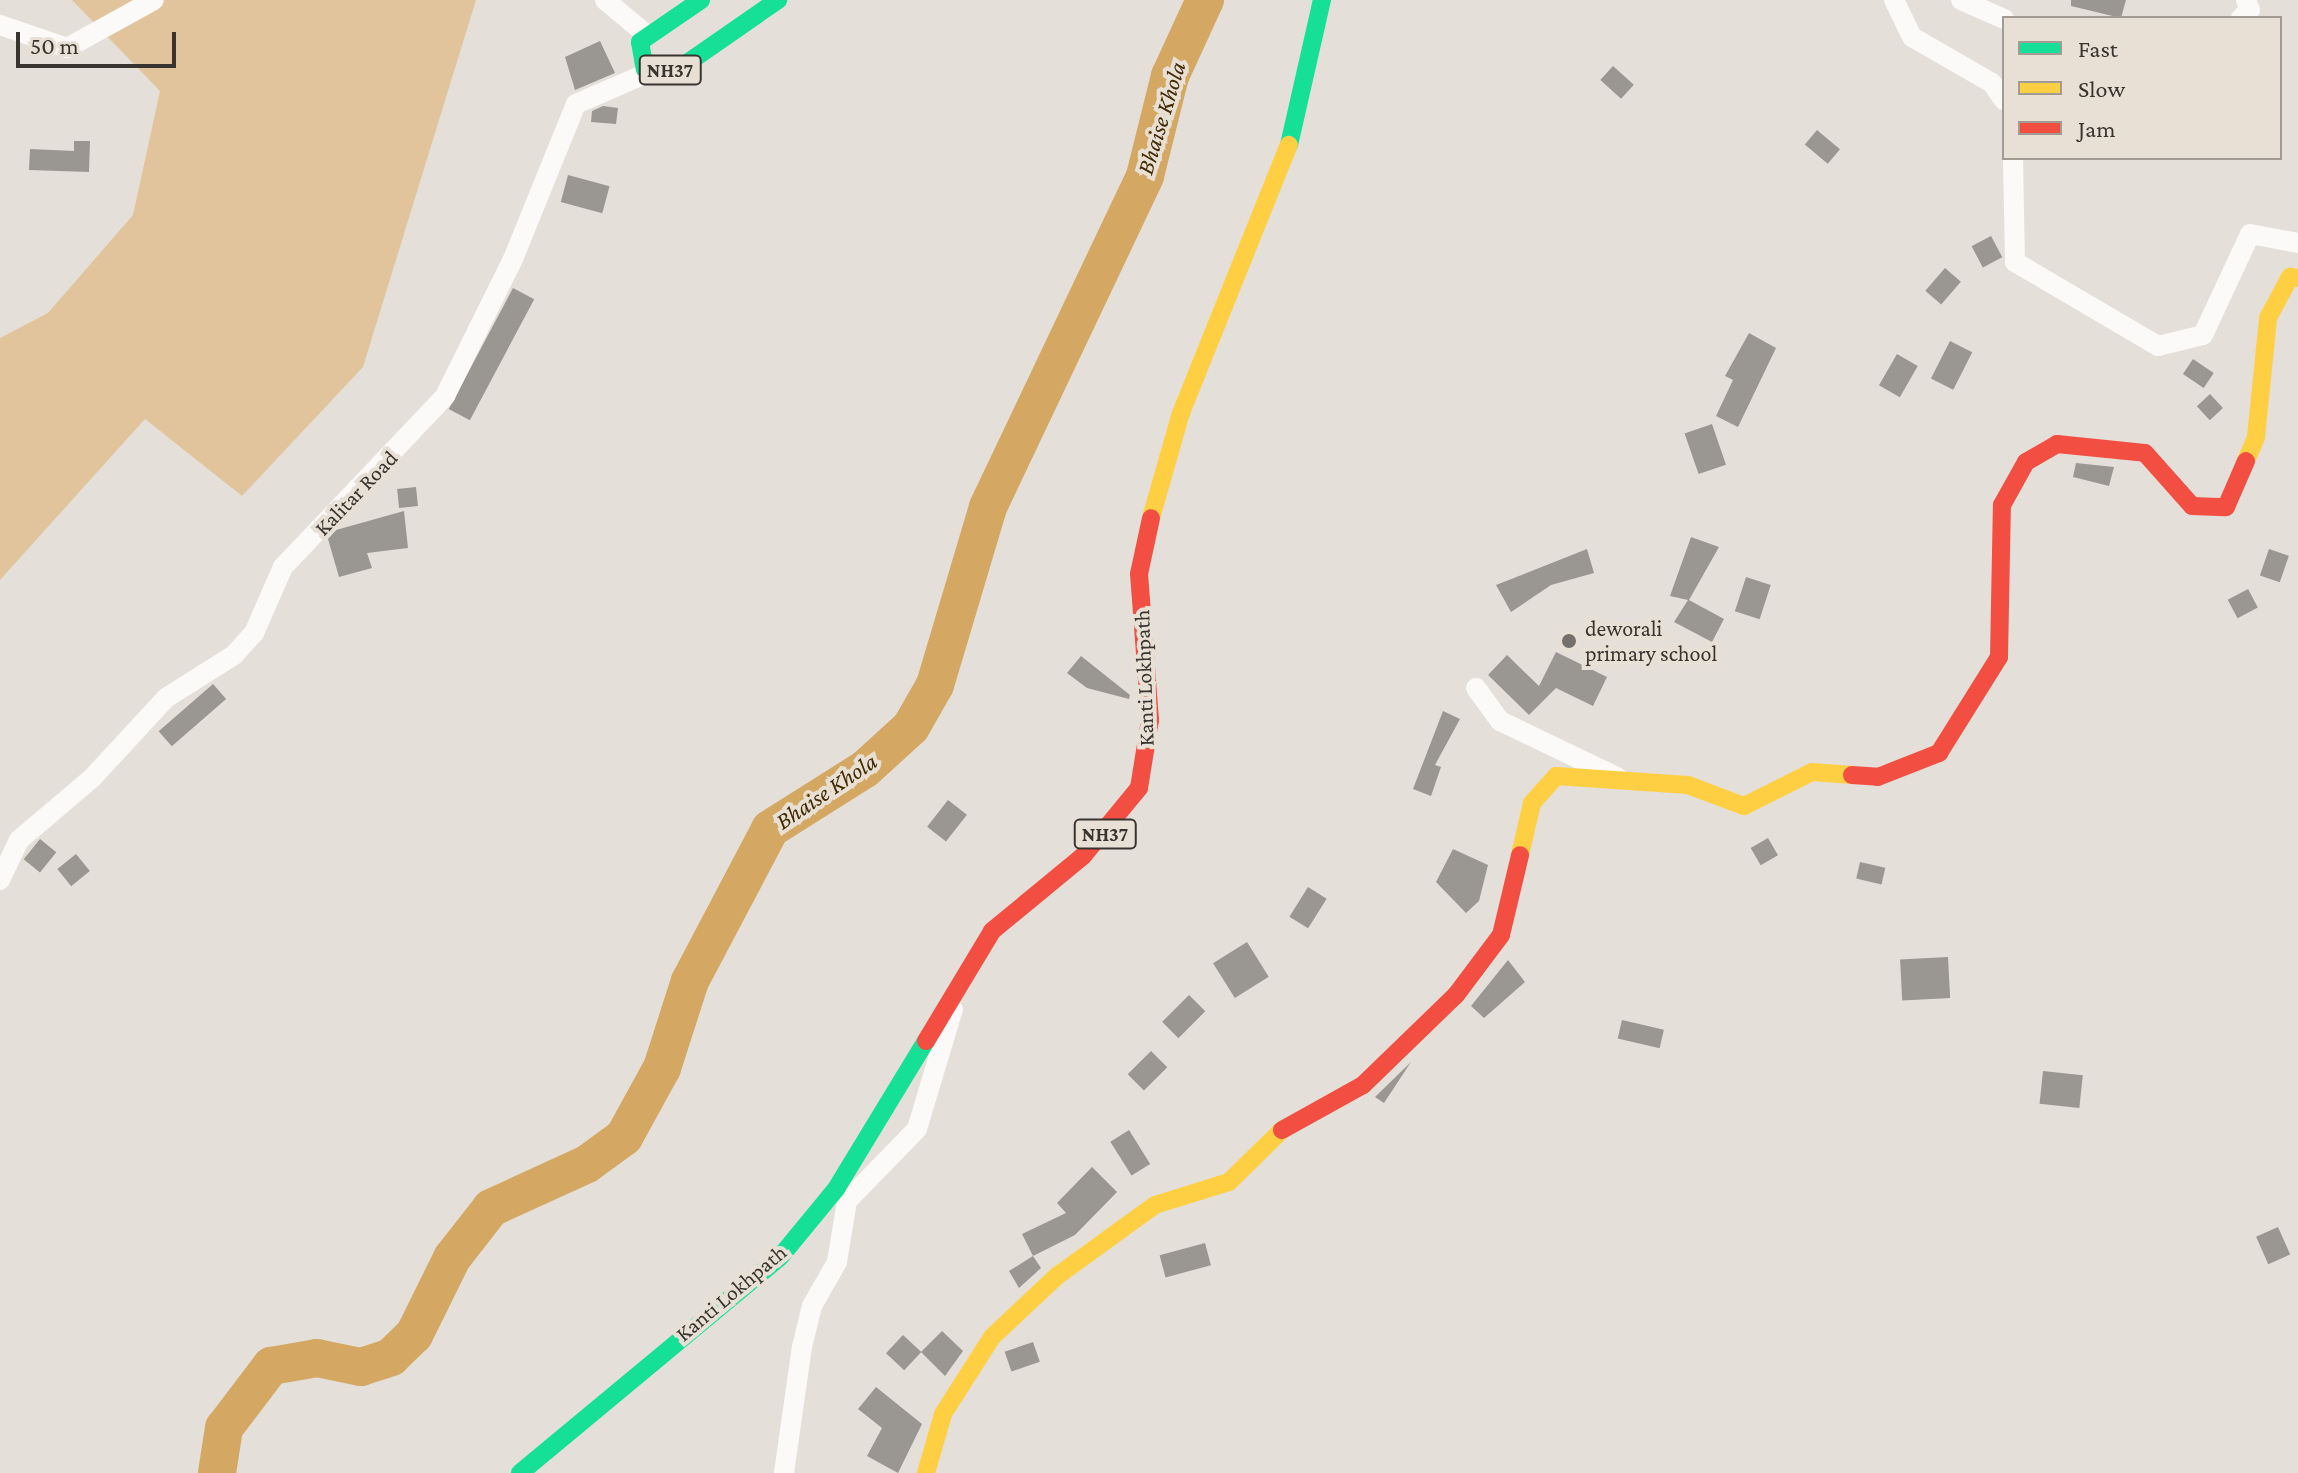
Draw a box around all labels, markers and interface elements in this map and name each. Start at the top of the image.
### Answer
scale bar [20,16,180,66]
legend [2002,16,2282,160]
text: 50 m [30,32,79,59]
text: Fast [2078,35,2118,62]
road number: NH37 [638,54,702,86]
water label: Bhaise Khola [1130,58,1192,178]
text: Slow [2078,75,2125,102]
text: Jam [2078,115,2116,142]
street label: Kalitar Road [309,445,403,541]
street label: Kanti Lokhpath [1128,609,1160,747]
place label: deworali primary school [1585,615,1717,666]
marker: deworali primary school [1560,632,1578,650]
water label: Bhaise Khola [770,747,882,835]
road number: NH37 [1073,818,1137,850]
street label: Kanti Lokhpath [670,1239,792,1347]

